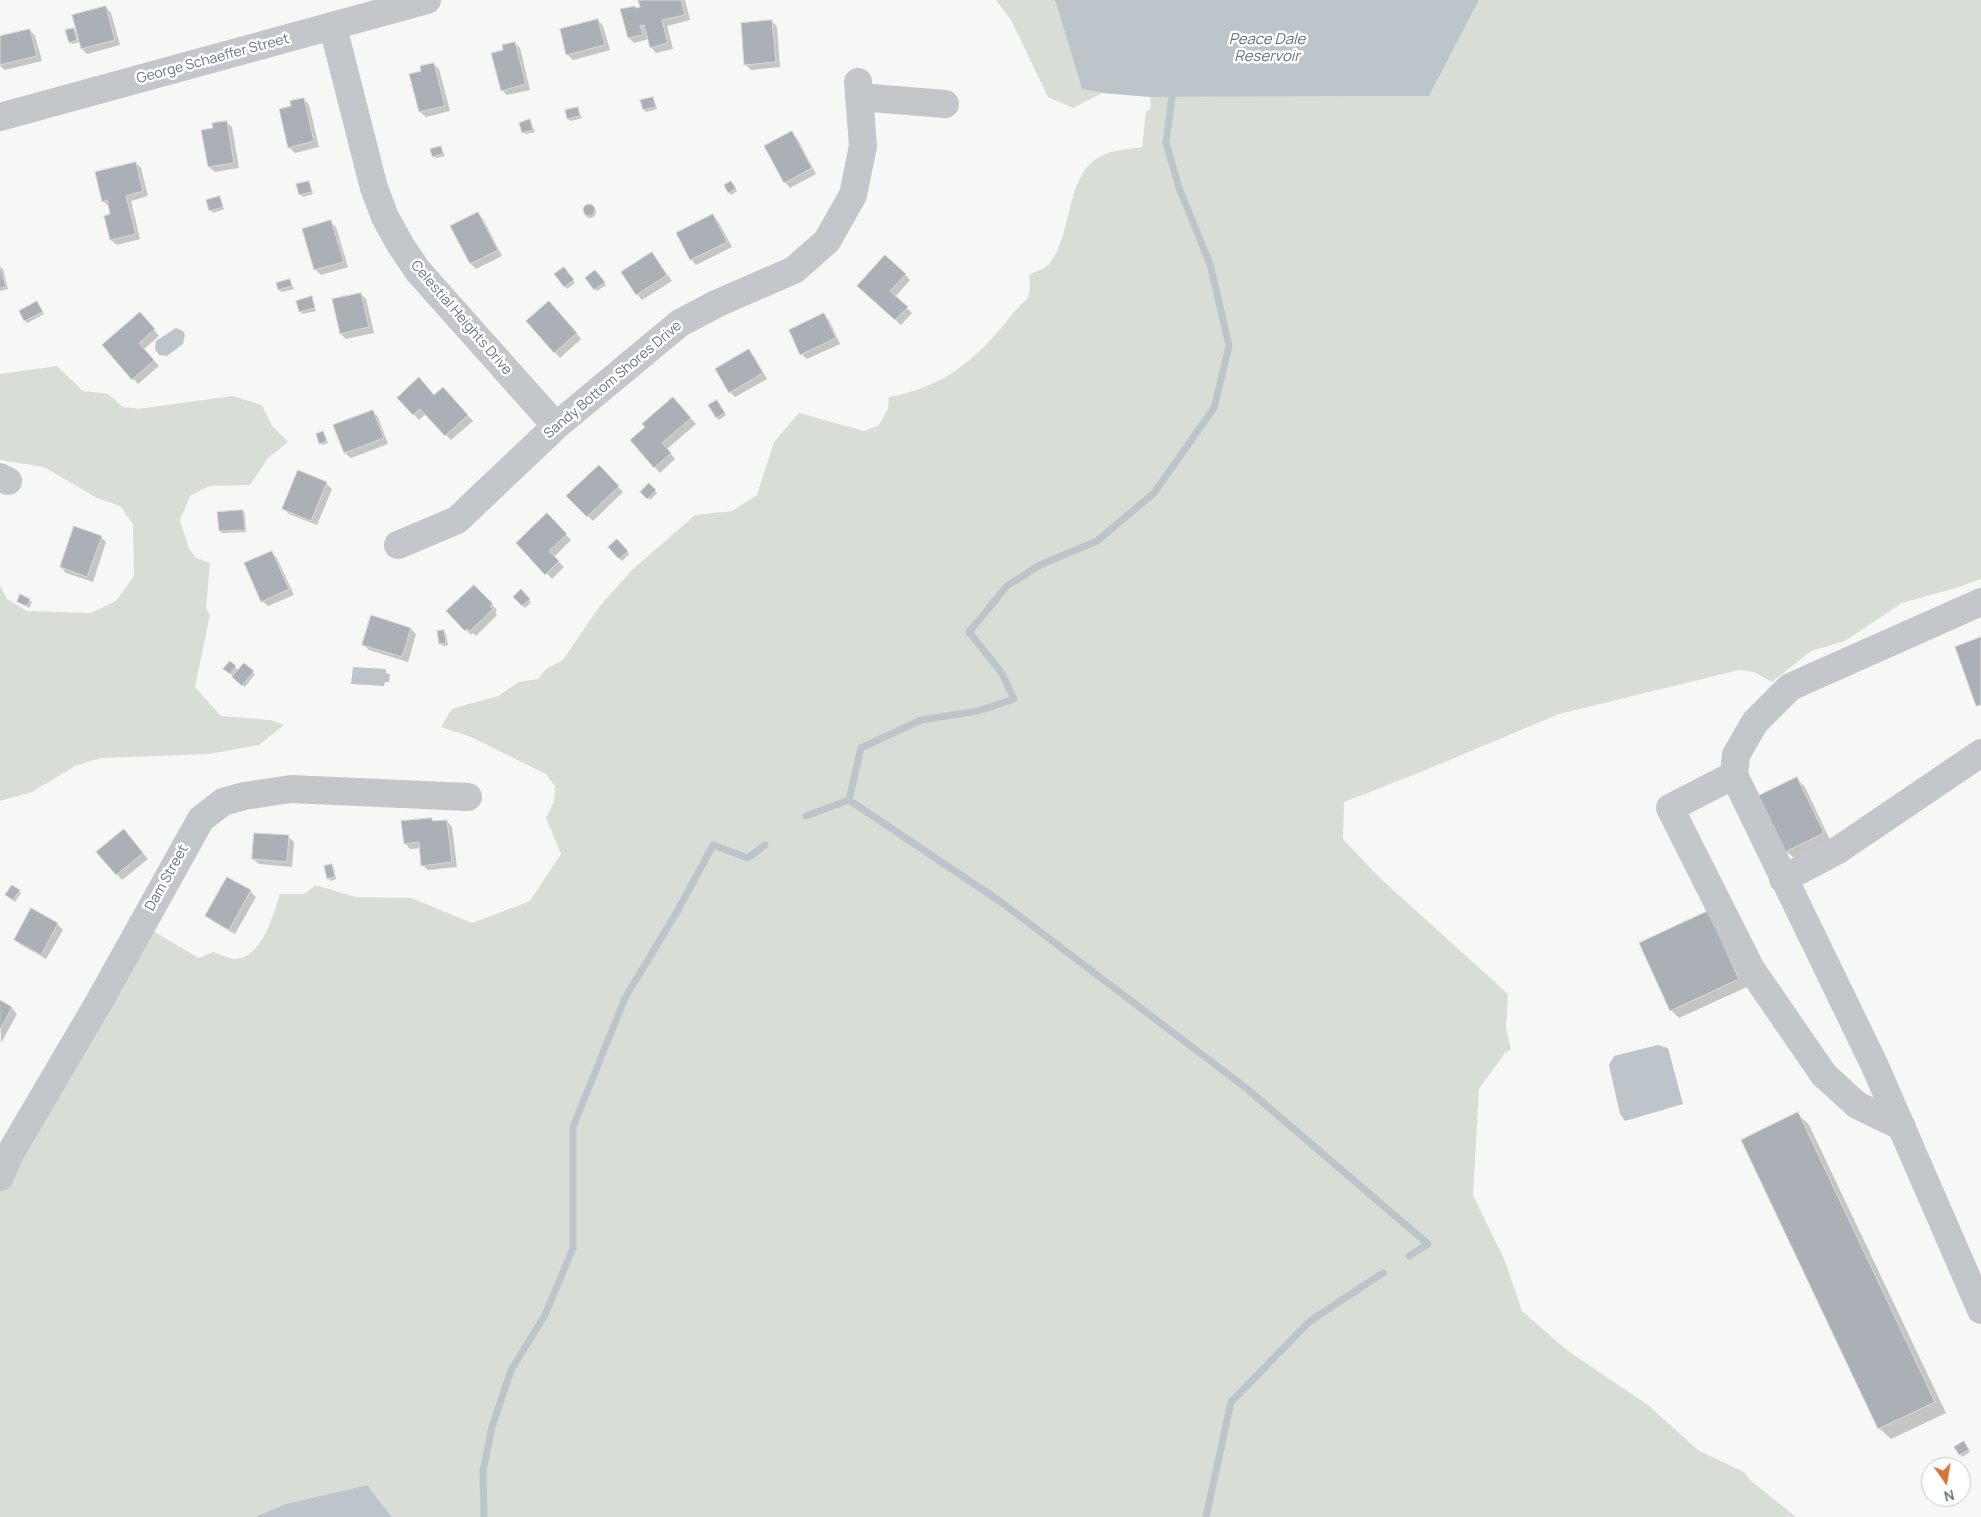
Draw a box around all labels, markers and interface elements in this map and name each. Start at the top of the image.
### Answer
street label: George Schaeffer Street [135,31,291,87]
water label: Peace Dale Reservoir [1229,31,1305,66]
street label: Celestial Heights Drive [407,257,515,379]
street label: Sandy Bottom Shores Drive [541,317,685,443]
street label: Dam Street [142,842,192,914]
north arrow [1921,1457,1971,1507]
text: N [1942,1486,1956,1507]

